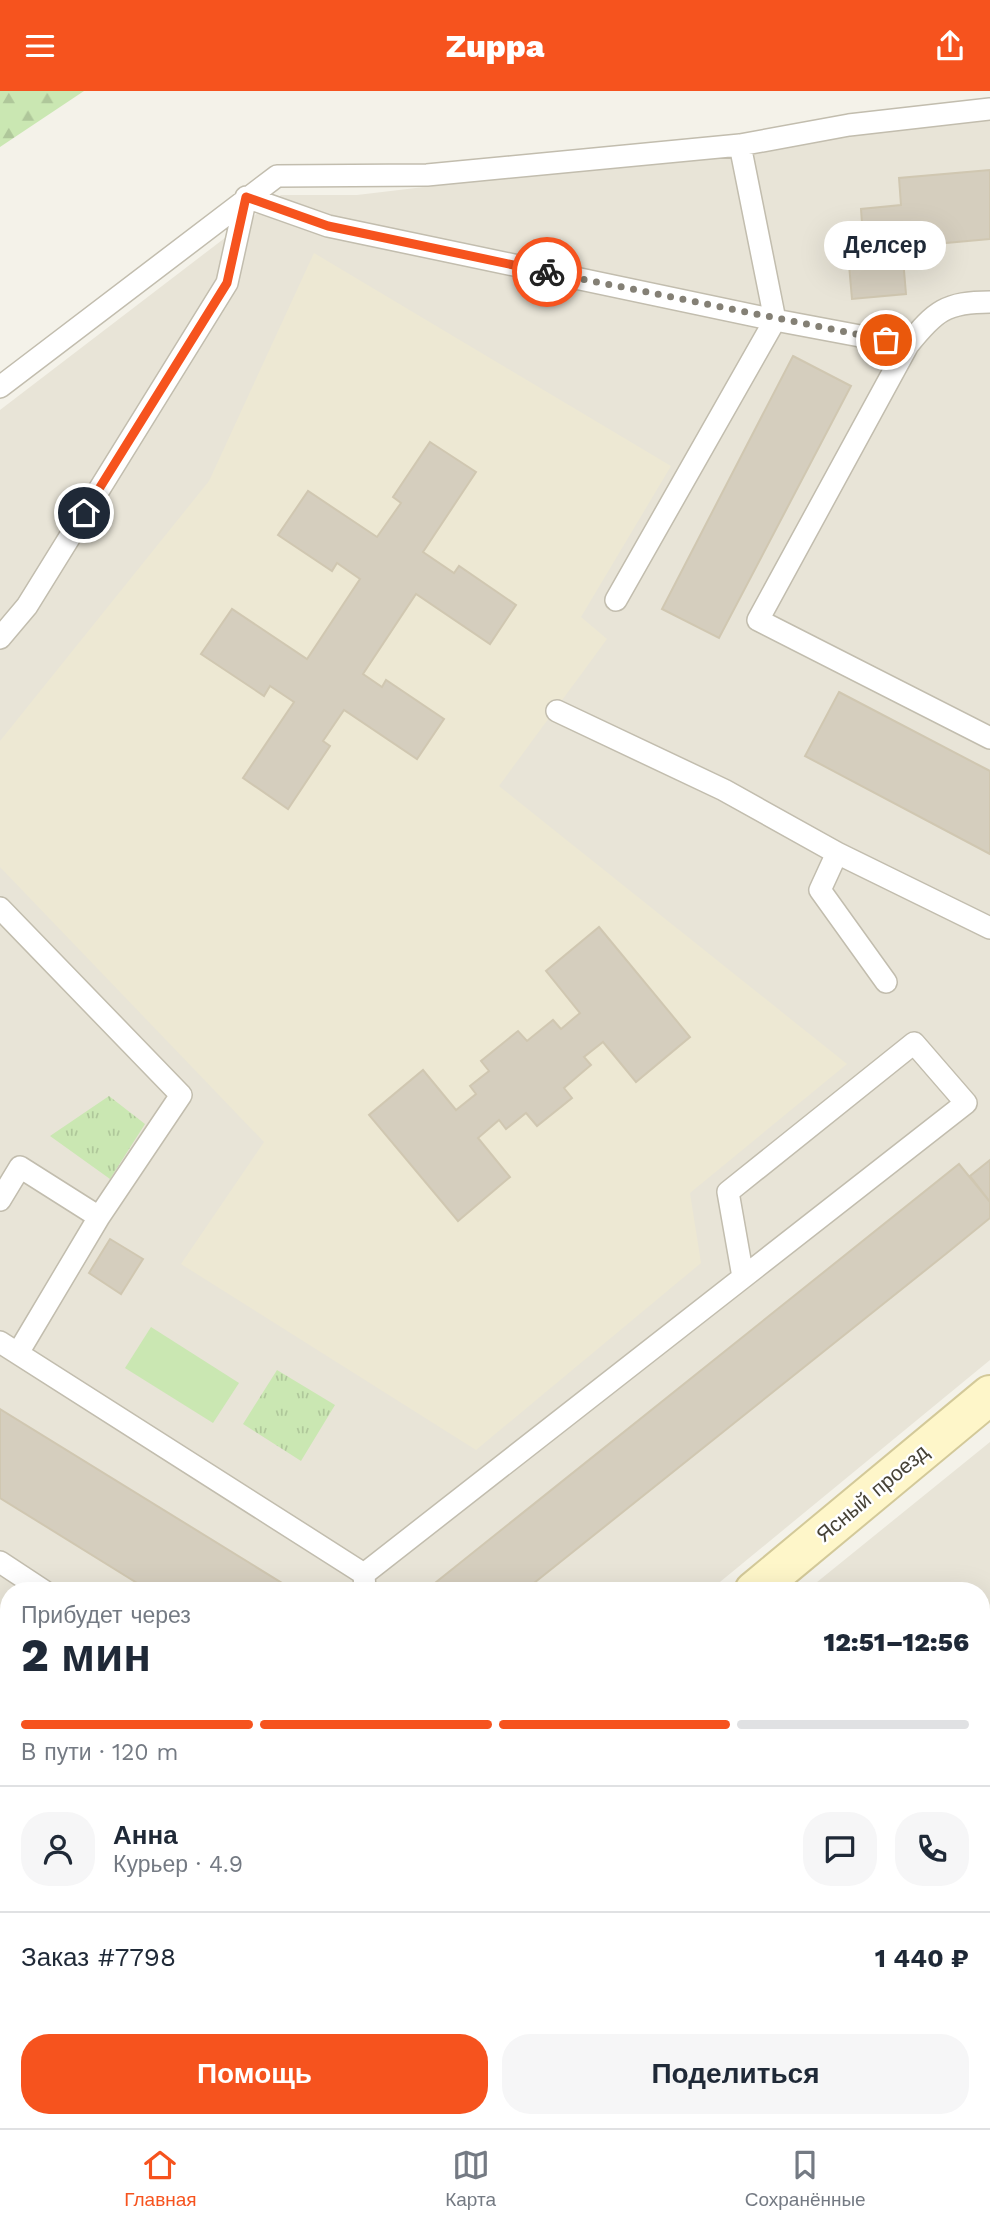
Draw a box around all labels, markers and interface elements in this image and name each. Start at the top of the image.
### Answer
icon: menu [21,27,59,65]
text: Zuppa [446,27,544,65]
icon: share [931,27,969,65]
callout: Делсер [825,221,947,270]
text: Делсер [843,232,927,259]
courier [512,237,582,307]
icon: bike [528,253,566,291]
pin [856,310,916,370]
icon: bag [867,321,905,359]
pin [54,483,114,543]
icon: home [65,494,103,532]
street label: Ясный проезд [811,1439,933,1547]
text: Прибудет через [21,1602,191,1629]
text: 12:51–12:56 [824,1627,969,1657]
text: 2 мин [21,1628,151,1682]
text: В пути · 120 m [21,1739,178,1766]
button: person [21,1812,95,1886]
button: chat [803,1812,877,1886]
button: phone [895,1812,969,1886]
text: Анна [113,1820,178,1850]
text: Курьер · 4.9 [113,1851,243,1878]
text: Заказ #7798 [21,1942,176,1972]
text: 1 440 ₽ [875,1943,969,1973]
button: Помощь [21,2034,488,2114]
button: Поделиться [502,2034,969,2114]
tab: Главная [124,2146,197,2211]
tab: Карта [445,2146,496,2211]
tab: Сохранённые [745,2146,866,2211]

